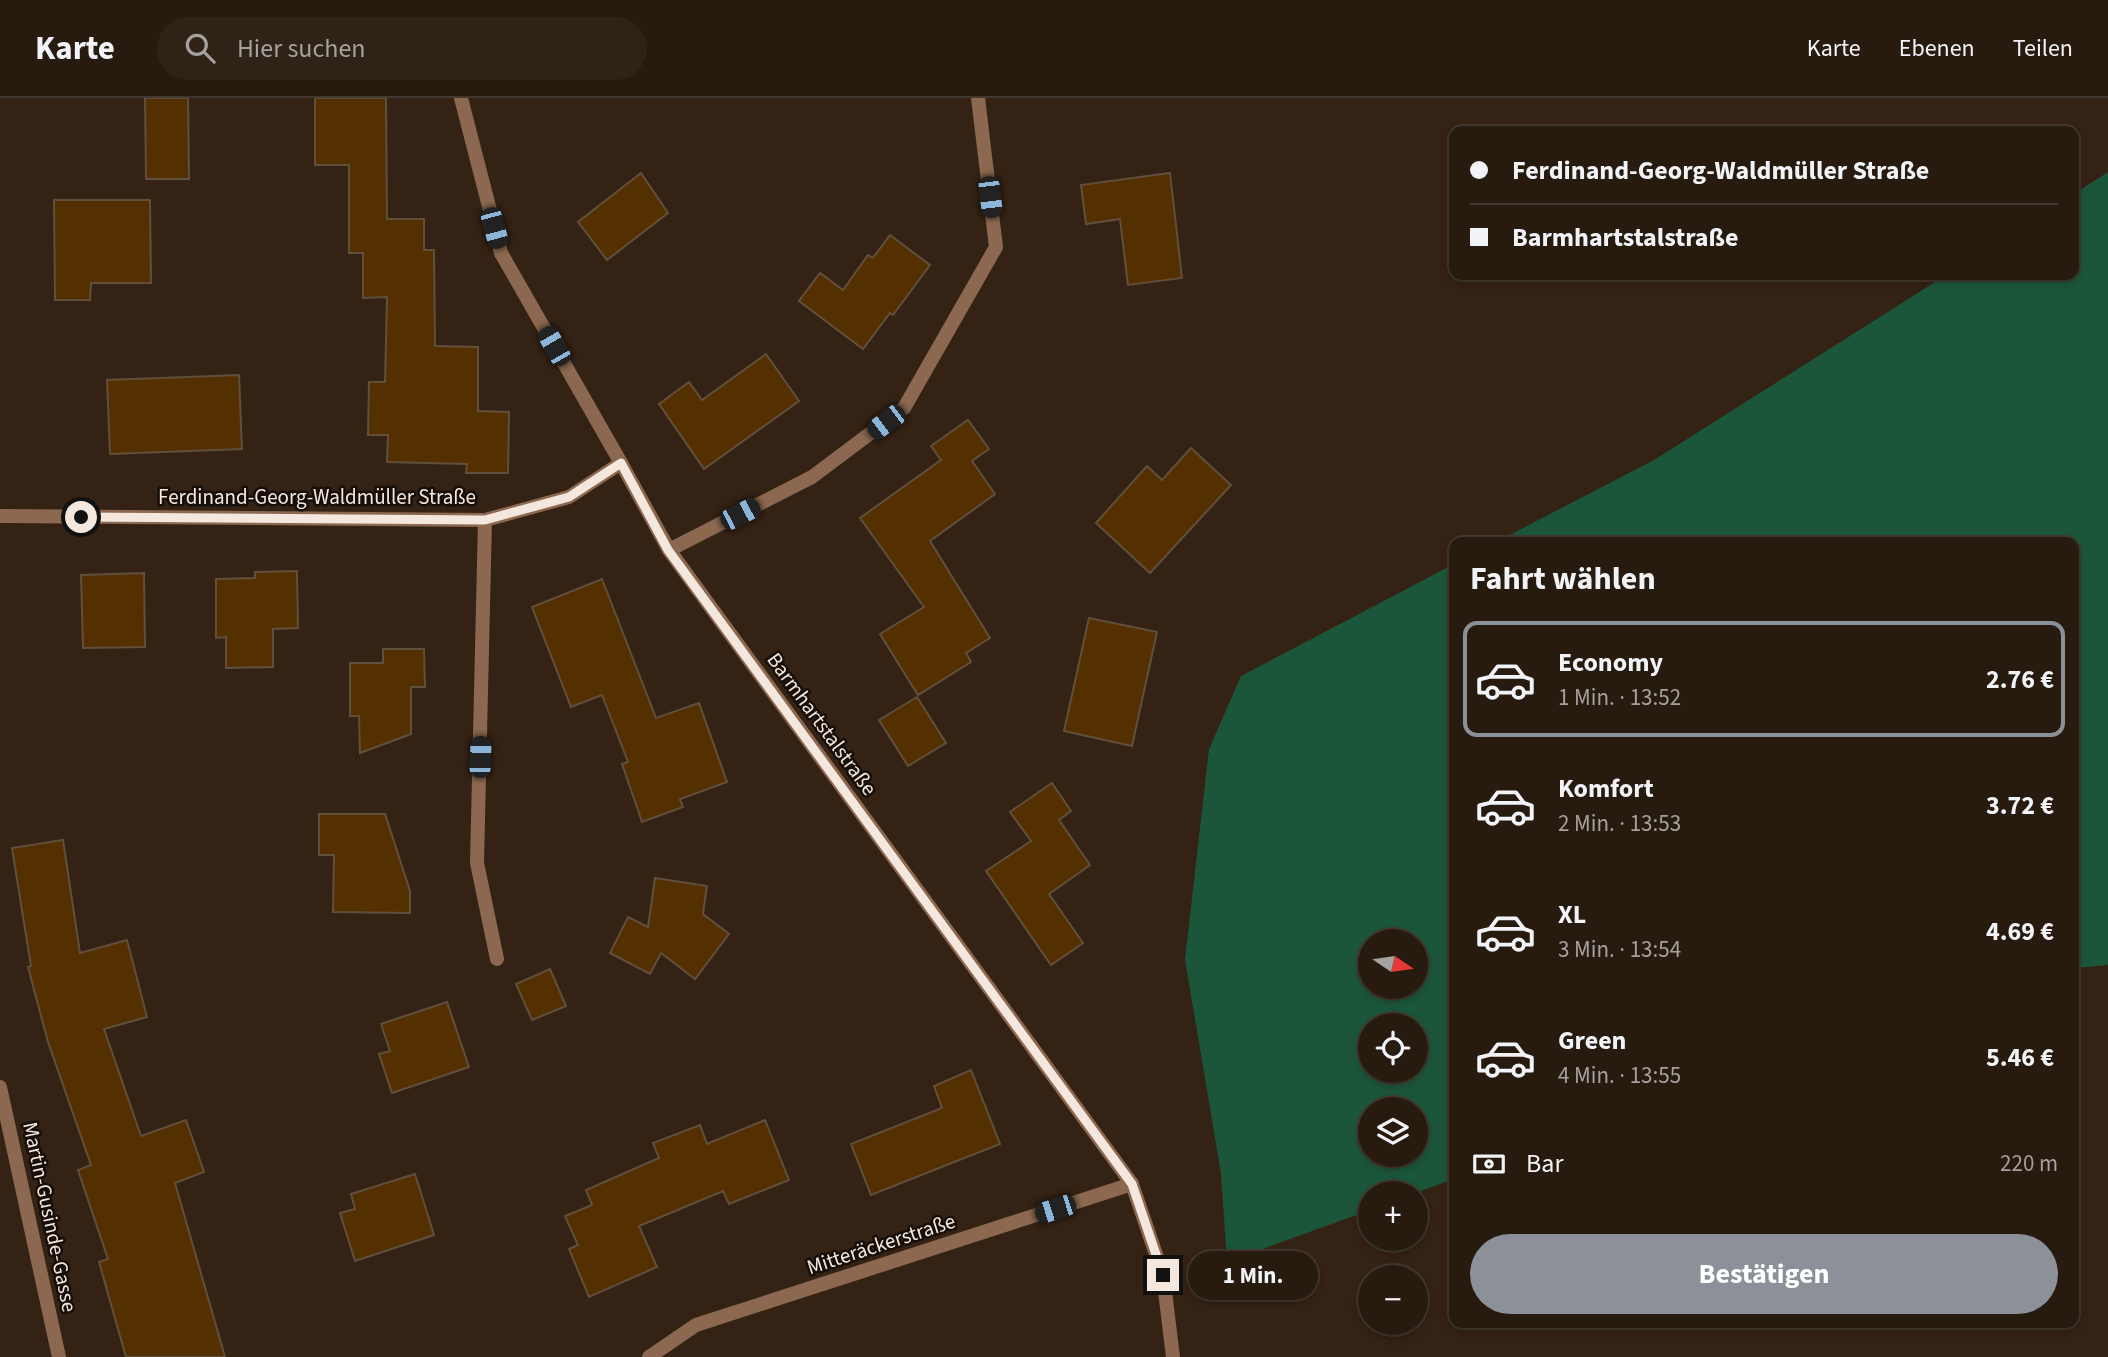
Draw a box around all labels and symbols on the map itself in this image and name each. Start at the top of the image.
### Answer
car [978,175,1003,219]
car [479,205,510,251]
car [535,323,574,369]
car [863,401,910,443]
street label: Ferdinand-Georg-Waldmüller Straße [158,482,476,512]
car [717,495,764,533]
route start [65,501,97,533]
street label: Barmhartstalstraße [760,646,884,802]
car [469,736,492,778]
north arrow [1358,929,1428,999]
street label: Martin-Gusinde-Gasse [15,1119,85,1315]
car [1032,1193,1079,1225]
street label: Mitteräckerstraße [803,1206,959,1282]
callout: 1 Min. [1188,1250,1317,1300]
route end [1147,1259,1179,1291]

